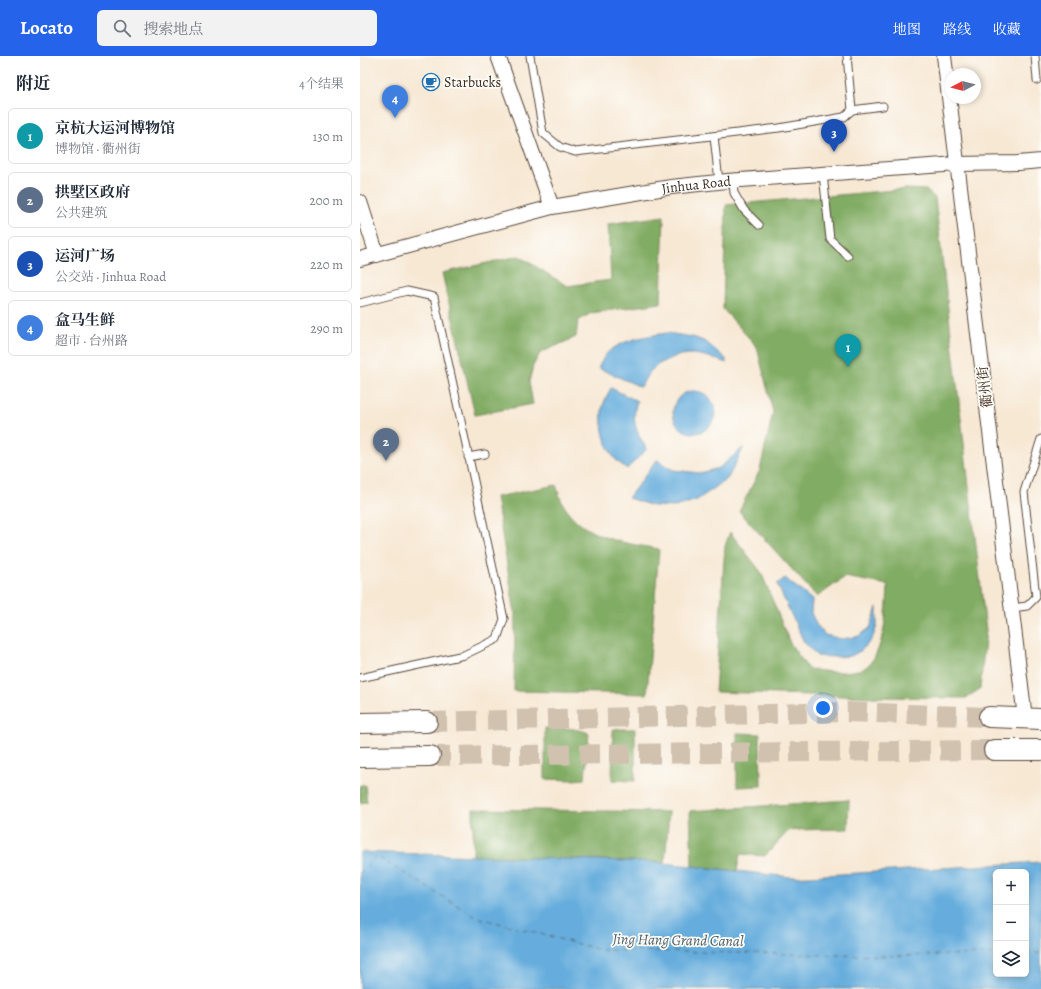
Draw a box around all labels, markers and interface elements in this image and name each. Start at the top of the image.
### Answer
search box [97,10,377,46]
text: Locato [20,15,73,41]
icon: search [111,17,133,39]
text: 搜索地点 [143,19,203,39]
text: 地图 [893,20,921,39]
text: 路线 [943,20,971,39]
text: 收藏 [993,20,1021,39]
north arrow [945,68,981,104]
text: 附近 [16,72,50,95]
cafe icon: Starbucks [421,72,441,92]
place label: Starbucks [444,73,501,92]
text: 4个结果 [299,75,344,92]
pin: 4 [382,85,408,118]
text: 京杭大运河博物馆 [55,118,175,138]
pin: 3 [821,119,847,152]
text: 1 [28,128,32,145]
text: 130 m [313,128,343,145]
text: 博物馆 · 衢州街 [55,140,141,157]
street label: Jinhua Road [660,171,732,198]
text: 拱墅区政府 [55,182,130,202]
text: 2 [27,192,33,209]
text: 200 m [310,192,343,209]
text: 公共建筑 [55,204,107,221]
text: 运河广场 [55,246,115,266]
text: 3 [27,256,33,273]
text: 220 m [310,256,343,273]
text: 公交站 · Jinhua Road [55,268,166,285]
text: 盒马生鲜 [55,310,115,330]
text: 4 [27,320,33,337]
text: 290 m [311,320,343,337]
text: 超市 · 台州路 [55,332,128,349]
pin: 1 [835,334,861,367]
street label: 衢州街 [973,365,997,409]
pin: 2 [373,428,399,461]
your location [813,698,833,718]
map controls [993,869,1029,977]
button: + [993,869,1029,905]
button: − [993,905,1029,941]
water label: Jing Hang Grand Canal [611,929,744,951]
button: layers [993,941,1029,977]

